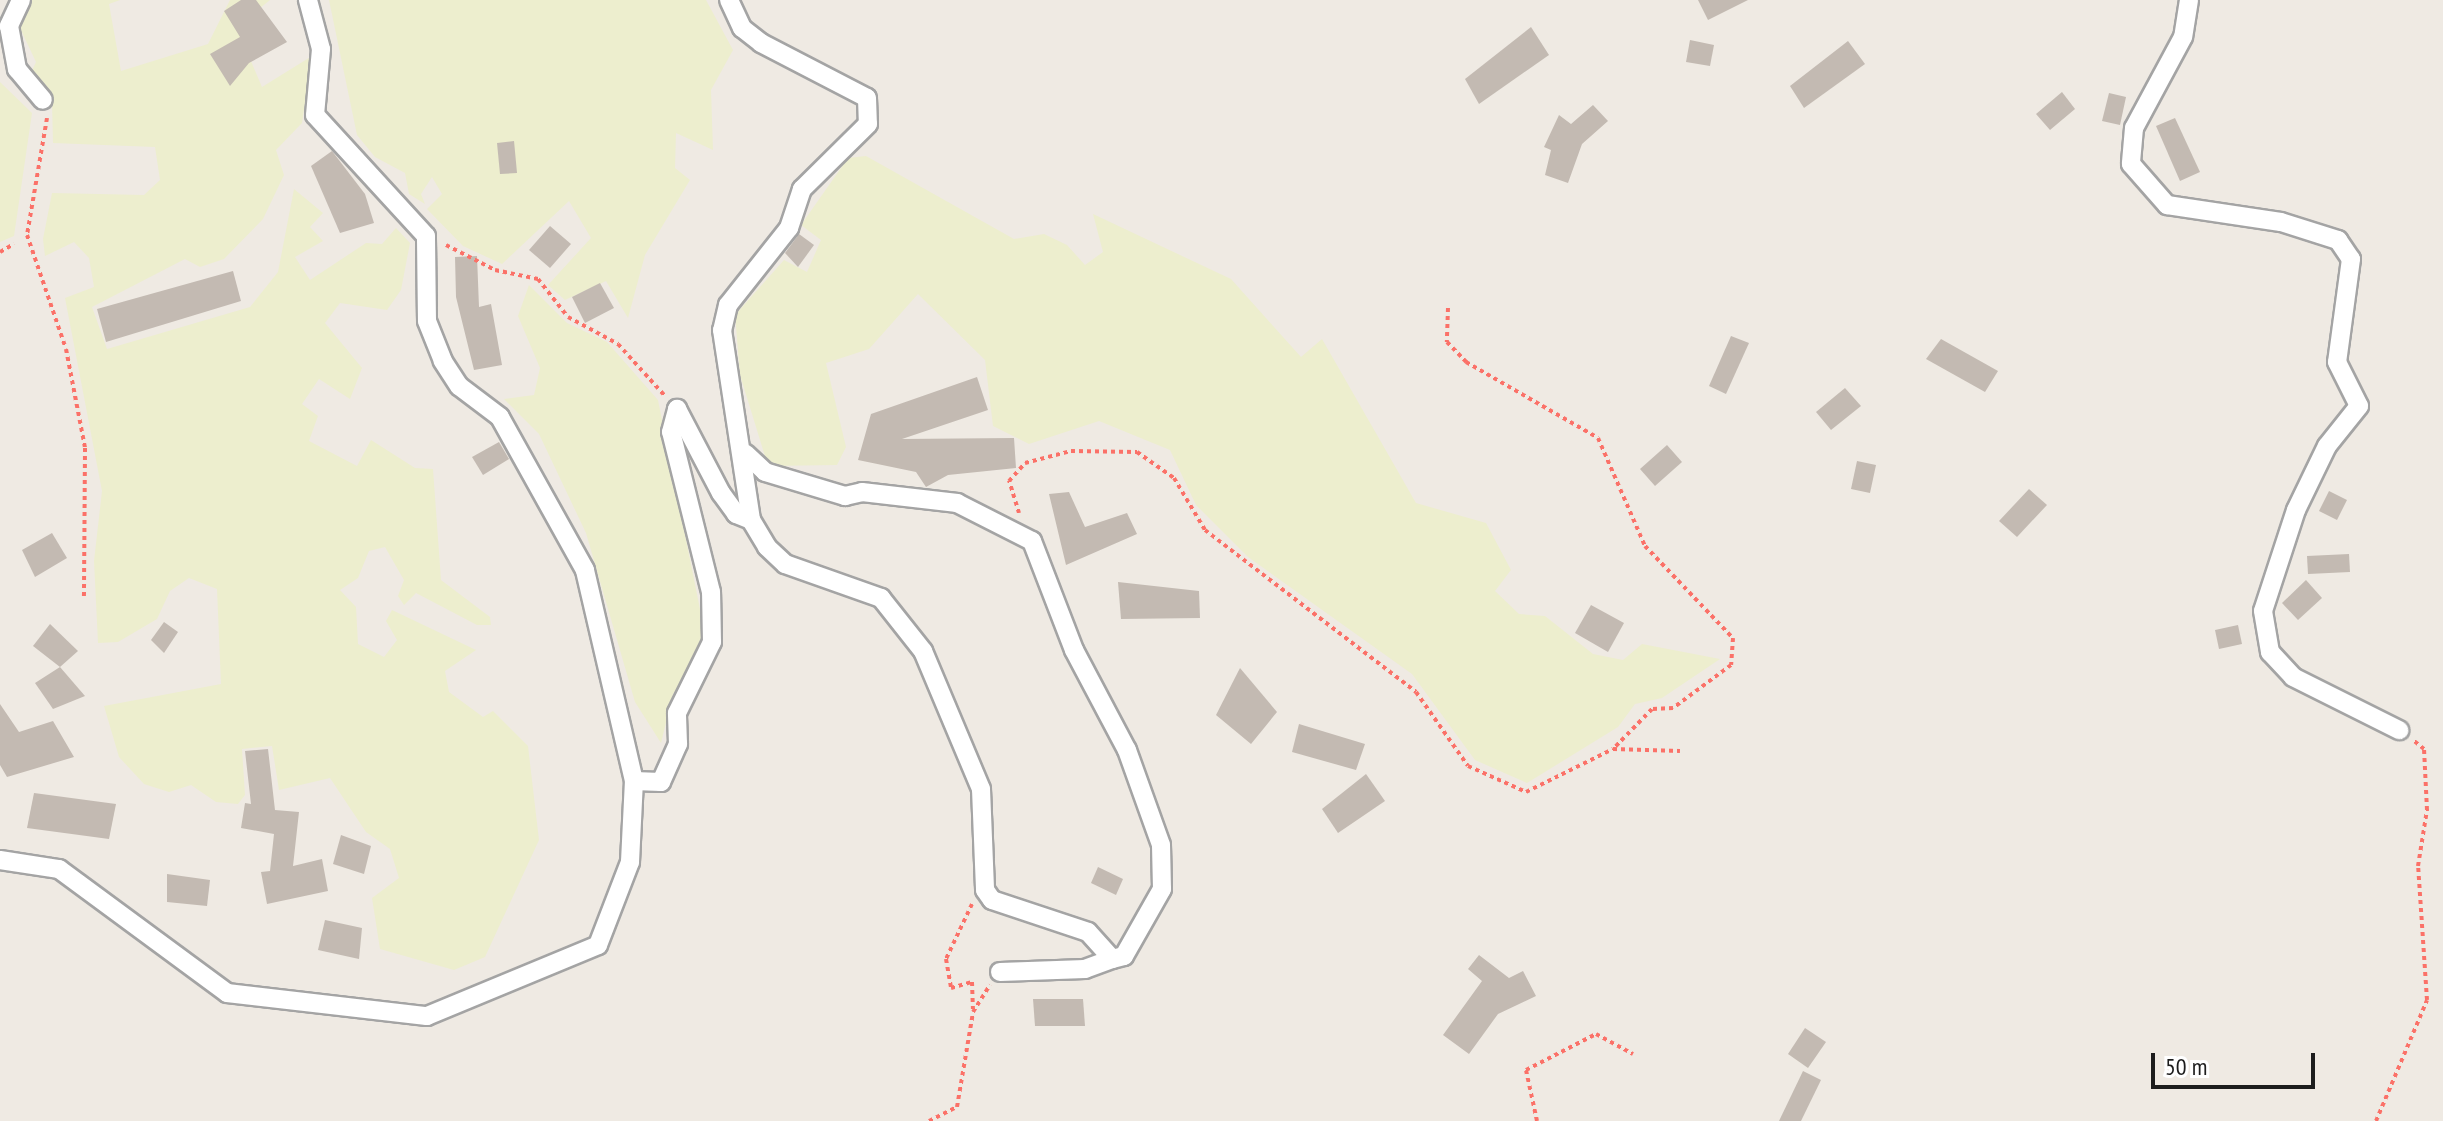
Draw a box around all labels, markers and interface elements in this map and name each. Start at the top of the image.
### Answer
scale bar [2155,1037,2319,1087]
text: 50 m [2165,1051,2207,1082]

